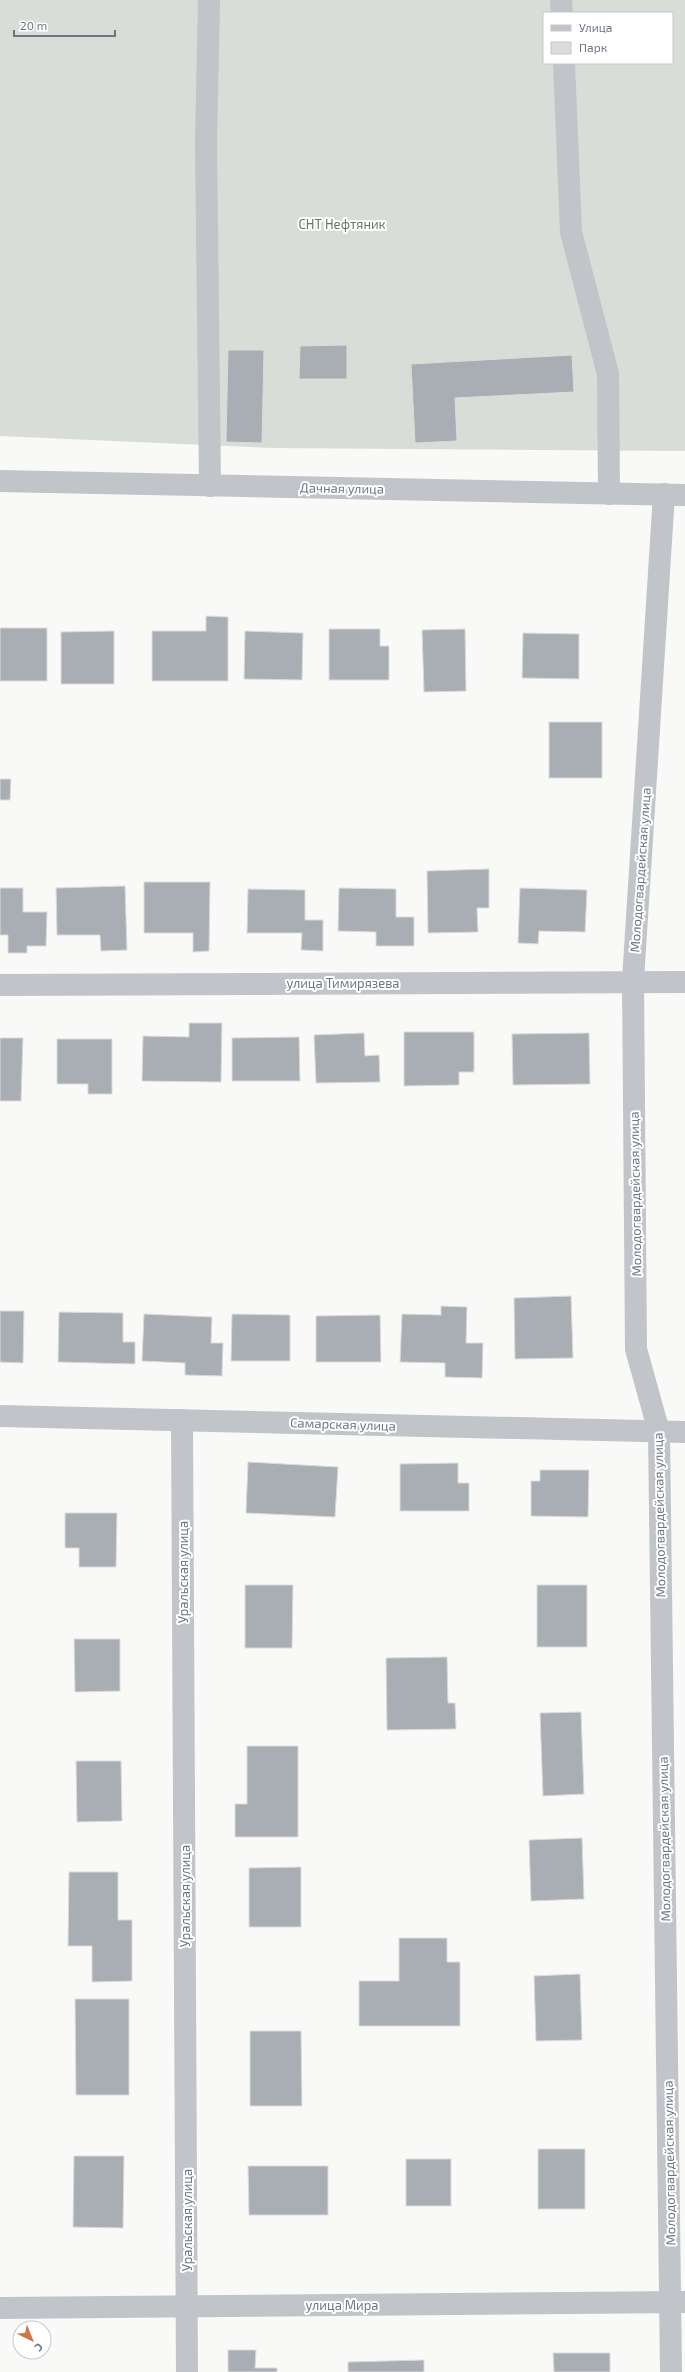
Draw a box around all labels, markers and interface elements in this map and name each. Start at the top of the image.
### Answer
scale bar [14,12,115,38]
legend [543,12,673,64]
text: 20 m [20,18,47,32]
text: Улица [579,20,612,34]
text: Парк [579,40,608,54]
park label: СНТ Нефтяник [298,216,386,232]
street label: Дачная улица [300,479,384,497]
street label: Молодогвардейская улица [626,787,654,953]
street label: улица Тимирязева [286,975,400,991]
street label: Молодогвардейская улица [626,1111,644,1277]
street label: Самарская улица [290,1414,396,1434]
street label: Молодогвардейская улица [650,1432,668,1598]
street label: Уральская улица [175,1521,191,1623]
street label: Молодогвардейская улица [655,1756,673,1922]
street label: Уральская улица [177,1845,193,1947]
street label: Молодогвардейская улица [660,2080,678,2246]
street label: Уральская улица [179,2169,195,2271]
street label: улица Мира [306,2297,379,2313]
north arrow [12,2320,52,2360]
text: С [32,2341,46,2355]

